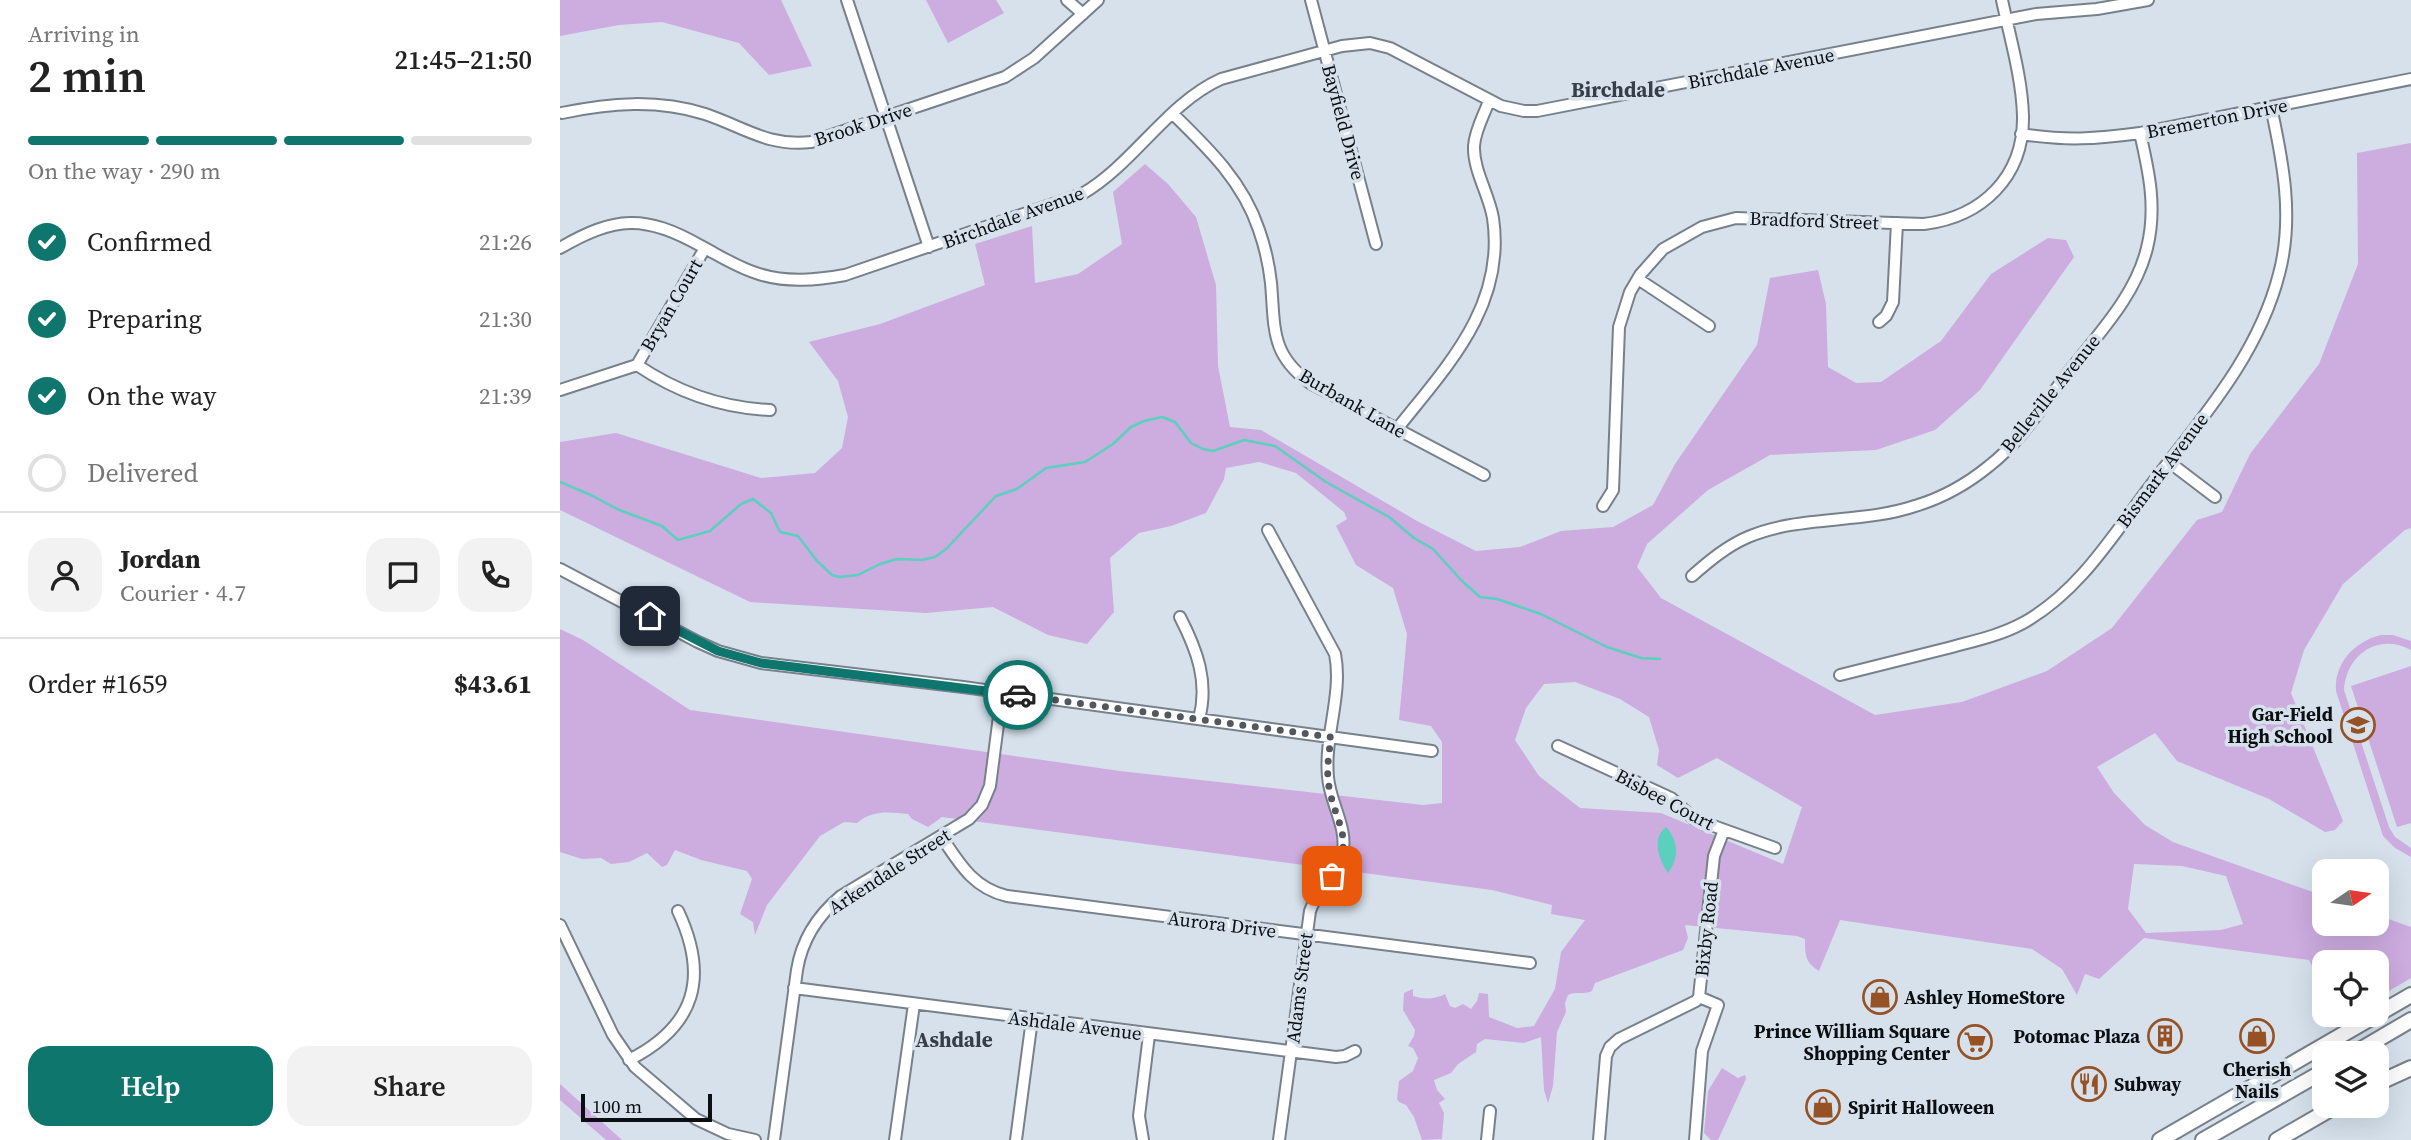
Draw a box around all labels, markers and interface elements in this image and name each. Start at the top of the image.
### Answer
text: Arriving in [28,18,140,50]
street label: Birchdale Avenue [1686,41,1836,95]
text: 21:45–21:50 [395,42,532,78]
text: 2 min [28,44,146,107]
street label: Bayfield Drive [1316,61,1372,183]
district label: Birchdale [1571,75,1665,104]
street label: Bremerton Drive [2144,92,2290,144]
street label: Brook Drive [811,96,915,152]
text: On the way · 290 m [28,155,221,187]
street label: Birchdale Avenue [939,179,1087,255]
street label: Bradford Street [1749,205,1880,235]
icon: check [28,223,66,261]
text: Confirmed [87,224,212,260]
text: 21:26 [479,226,532,258]
street label: Bryan Court [634,253,708,356]
icon: check [28,300,66,338]
text: Preparing [87,301,202,337]
text: 21:30 [479,303,532,335]
street label: Belleville Avenue [1994,328,2106,458]
street label: Burbank Lane [1295,362,1411,444]
icon: check [28,377,66,415]
text: On the way [87,378,216,414]
text: 21:39 [479,380,532,412]
street label: Bismark Avenue [2110,407,2214,533]
text: Delivered [87,455,198,491]
button: person [28,538,102,612]
button: chat [366,538,440,612]
button: phone [458,538,532,612]
text: Jordan [120,541,201,577]
text: Courier · 4.7 [120,577,246,609]
pin [620,586,680,646]
icon: home [631,597,669,635]
courier [983,660,1053,730]
text: Order #1659 [28,666,168,702]
text: $43.61 [454,666,532,702]
icon: car [999,676,1037,714]
place label: Gar-Field High School [2227,701,2333,749]
school or university icon: Gar-Field High School [2339,706,2377,744]
street label: Bisbee Court [1611,762,1720,836]
street label: Arkendale Street [823,821,956,920]
pin [1302,846,1362,906]
icon: bag [1313,857,1351,895]
north arrow [2312,859,2389,936]
map controls [2312,859,2389,1118]
street label: Bixby Road [1688,880,1724,978]
street label: Aurora Drive [1166,904,1278,944]
street label: Adams Street [1279,930,1319,1045]
button: locate [2312,950,2389,1027]
shop icon: Ashley HomeStore [1861,978,1899,1016]
place label: Ashley HomeStore [1904,984,2065,1010]
street label: Ashdale Avenue [1007,1004,1143,1046]
building icon: Potomac Plaza [2146,1017,2184,1055]
shop icon: Cherish Nails [2238,1017,2276,1055]
place label: Prince William Square Shopping Center [1754,1018,1950,1066]
supermarket icon: Prince William Square Shopping Center [1956,1023,1994,1061]
place label: Potomac Plaza [2013,1023,2141,1049]
district label: Ashdale [915,1025,993,1054]
button: layers [2312,1041,2389,1118]
button: Help [28,1046,273,1126]
button: Share [287,1046,532,1126]
place label: Cherish Nails [2223,1056,2291,1104]
restaurant icon: Subway [2070,1065,2108,1103]
place label: Subway [2114,1071,2182,1097]
shop icon: Spirit Halloween [1804,1088,1842,1126]
scale bar [581,1091,712,1123]
text: 100 m [592,1093,642,1119]
place label: Spirit Halloween [1848,1094,1995,1120]

